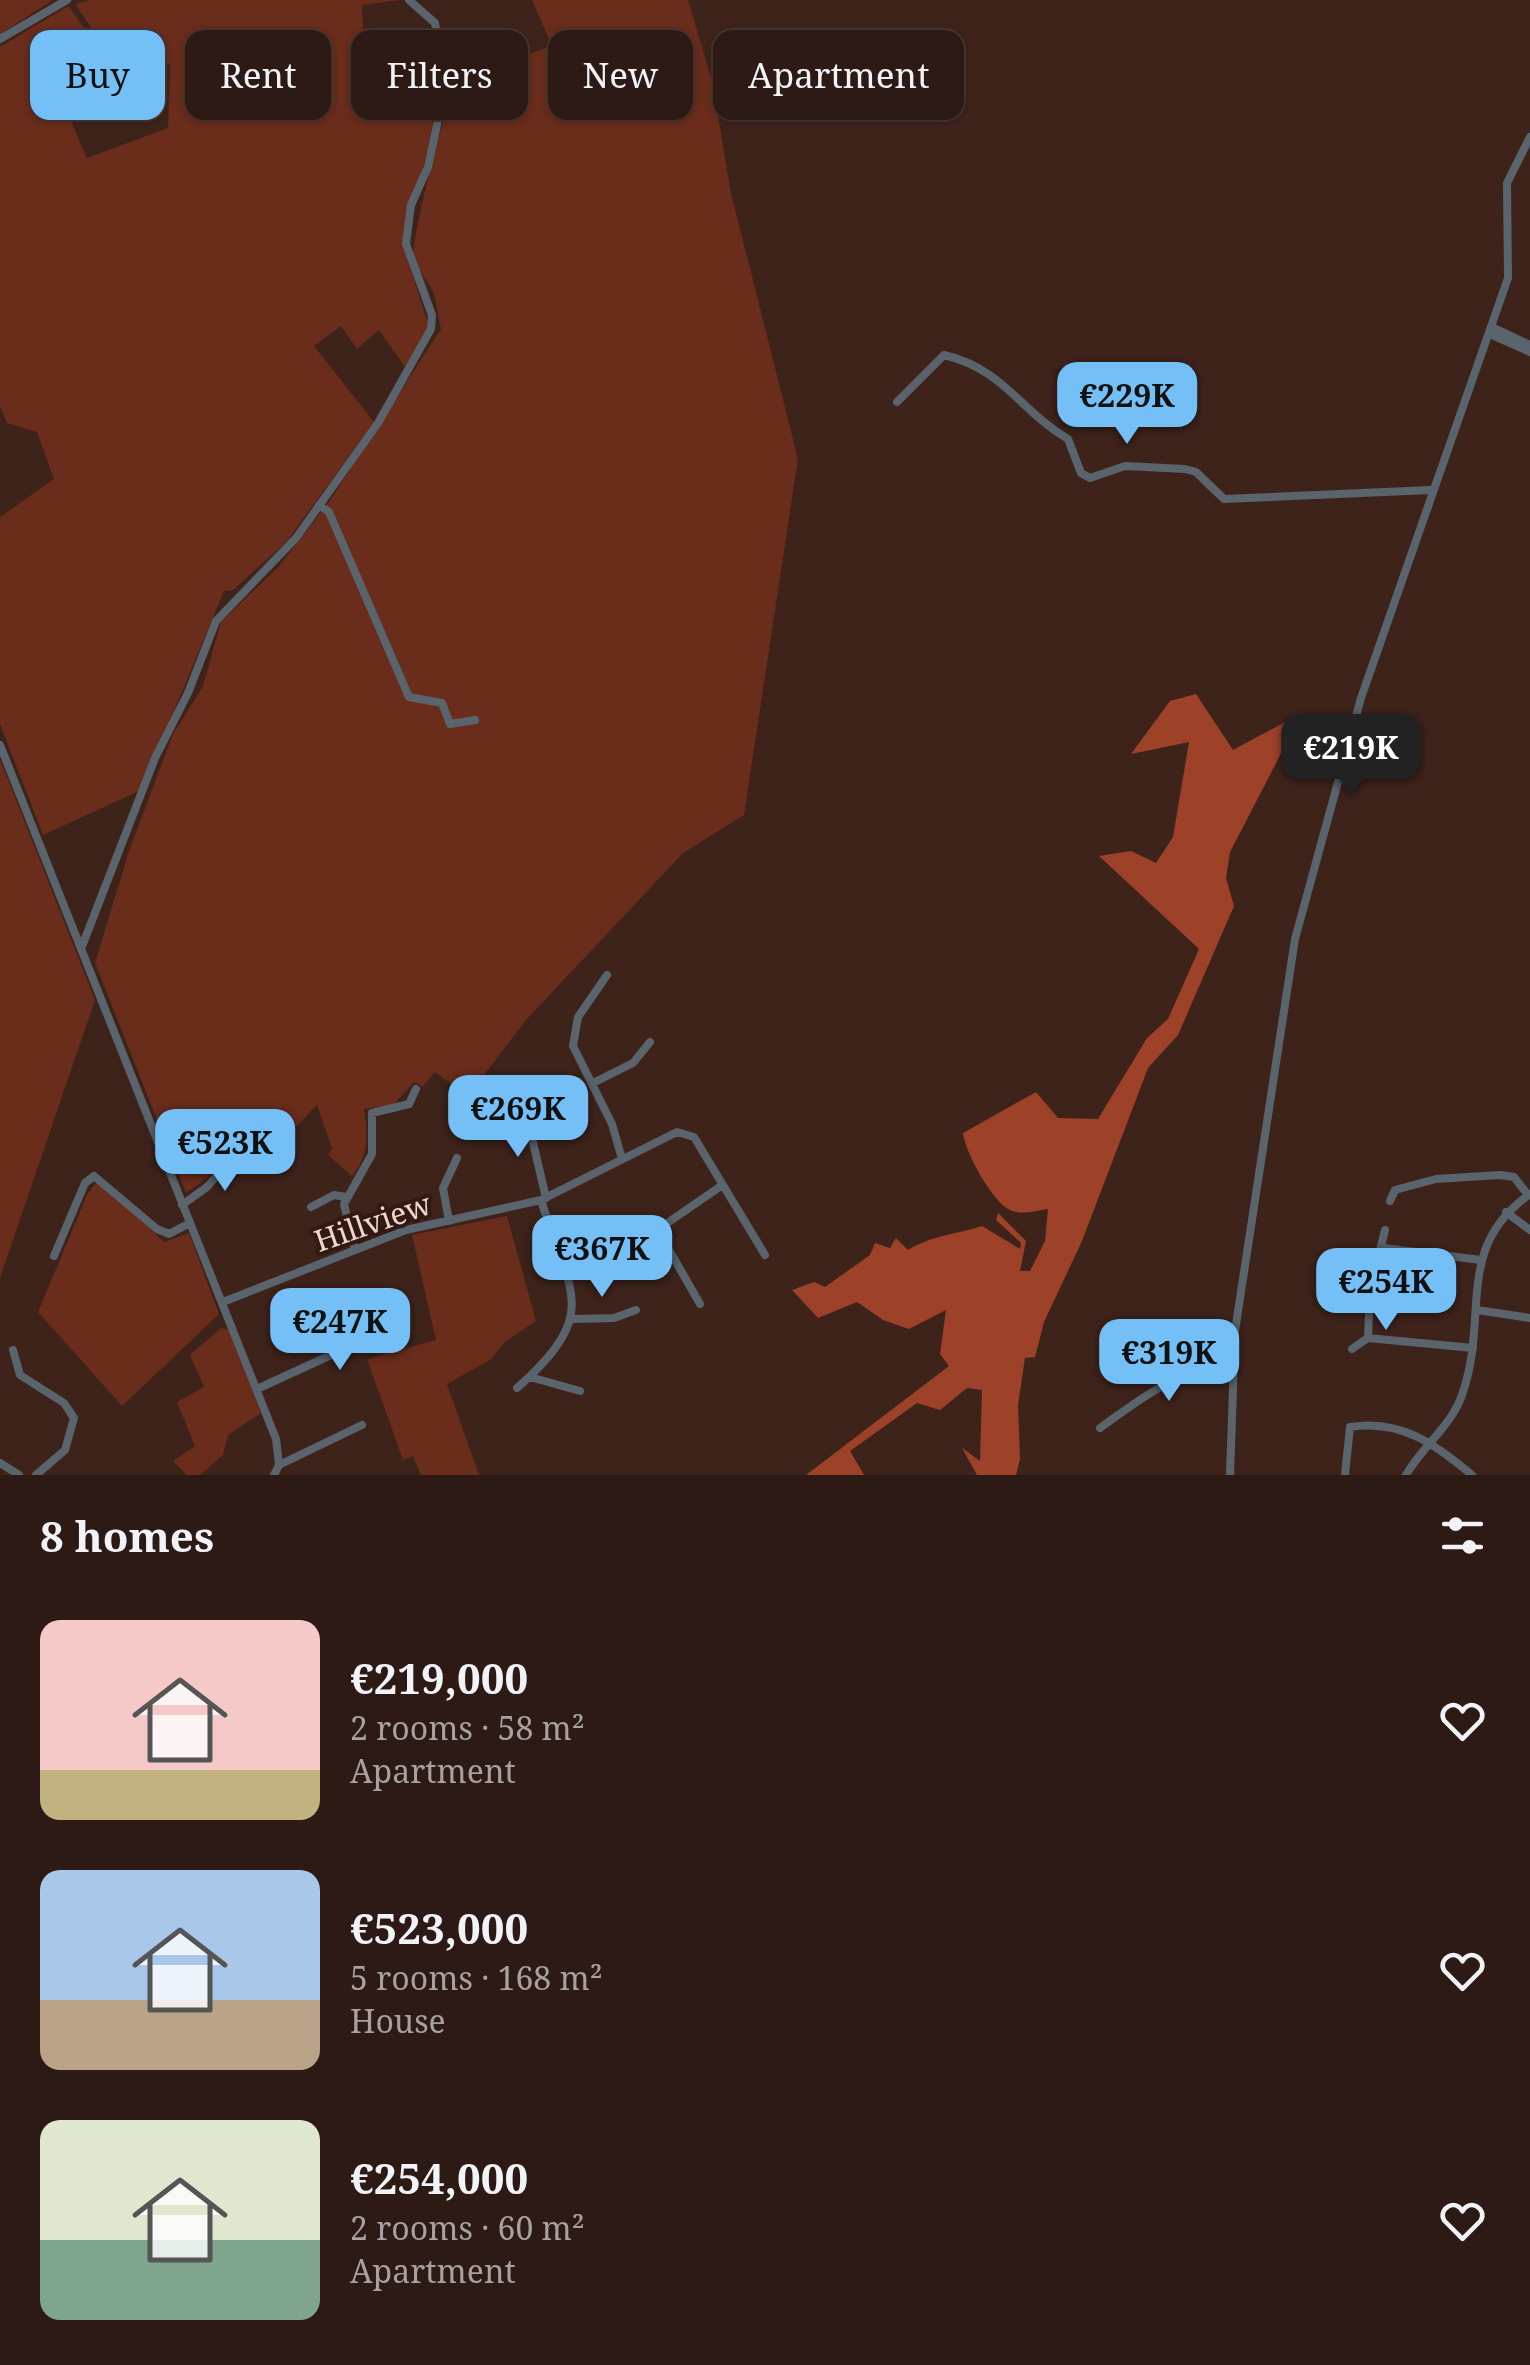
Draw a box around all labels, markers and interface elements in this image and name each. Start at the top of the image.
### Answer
chip: Buy [30,30,165,120]
chip: Rent [185,30,331,120]
chip: Filters [351,30,528,120]
chip: New [548,30,693,120]
chip: Apartment [713,30,964,120]
pin: €229K [1057,362,1197,447]
text: €229K [1079,373,1175,416]
pin: €219K [1281,714,1421,799]
text: €219K [1303,725,1399,768]
pin: €269K [448,1075,588,1160]
text: €269K [470,1086,566,1129]
pin: €523K [155,1109,295,1194]
text: €523K [177,1120,273,1163]
street label: Hillview [309,1182,436,1261]
pin: €367K [532,1215,672,1300]
text: €367K [554,1226,650,1269]
pin: €254K [1316,1248,1456,1333]
text: €254K [1338,1259,1434,1302]
pin: €247K [270,1288,410,1373]
text: €247K [292,1299,388,1342]
pin: €319K [1099,1319,1239,1404]
text: €319K [1121,1330,1217,1373]
text: 8 homes [40,1507,214,1564]
icon: filters [1435,1508,1490,1563]
text: €219,000 [350,1649,528,1706]
icon: home [120,1660,240,1780]
icon: heart [1435,1693,1490,1748]
text: 2 rooms · 58 m² [350,1706,585,1749]
text: Apartment [350,1749,516,1792]
text: €523,000 [350,1899,528,1956]
icon: home [120,1910,240,2030]
icon: heart [1435,1943,1490,1998]
text: 5 rooms · 168 m² [350,1956,603,1999]
text: House [350,1999,446,2042]
text: €254,000 [350,2149,528,2206]
icon: home [120,2160,240,2280]
icon: heart [1435,2193,1490,2248]
text: 2 rooms · 60 m² [350,2206,585,2249]
text: Apartment [350,2249,516,2292]

